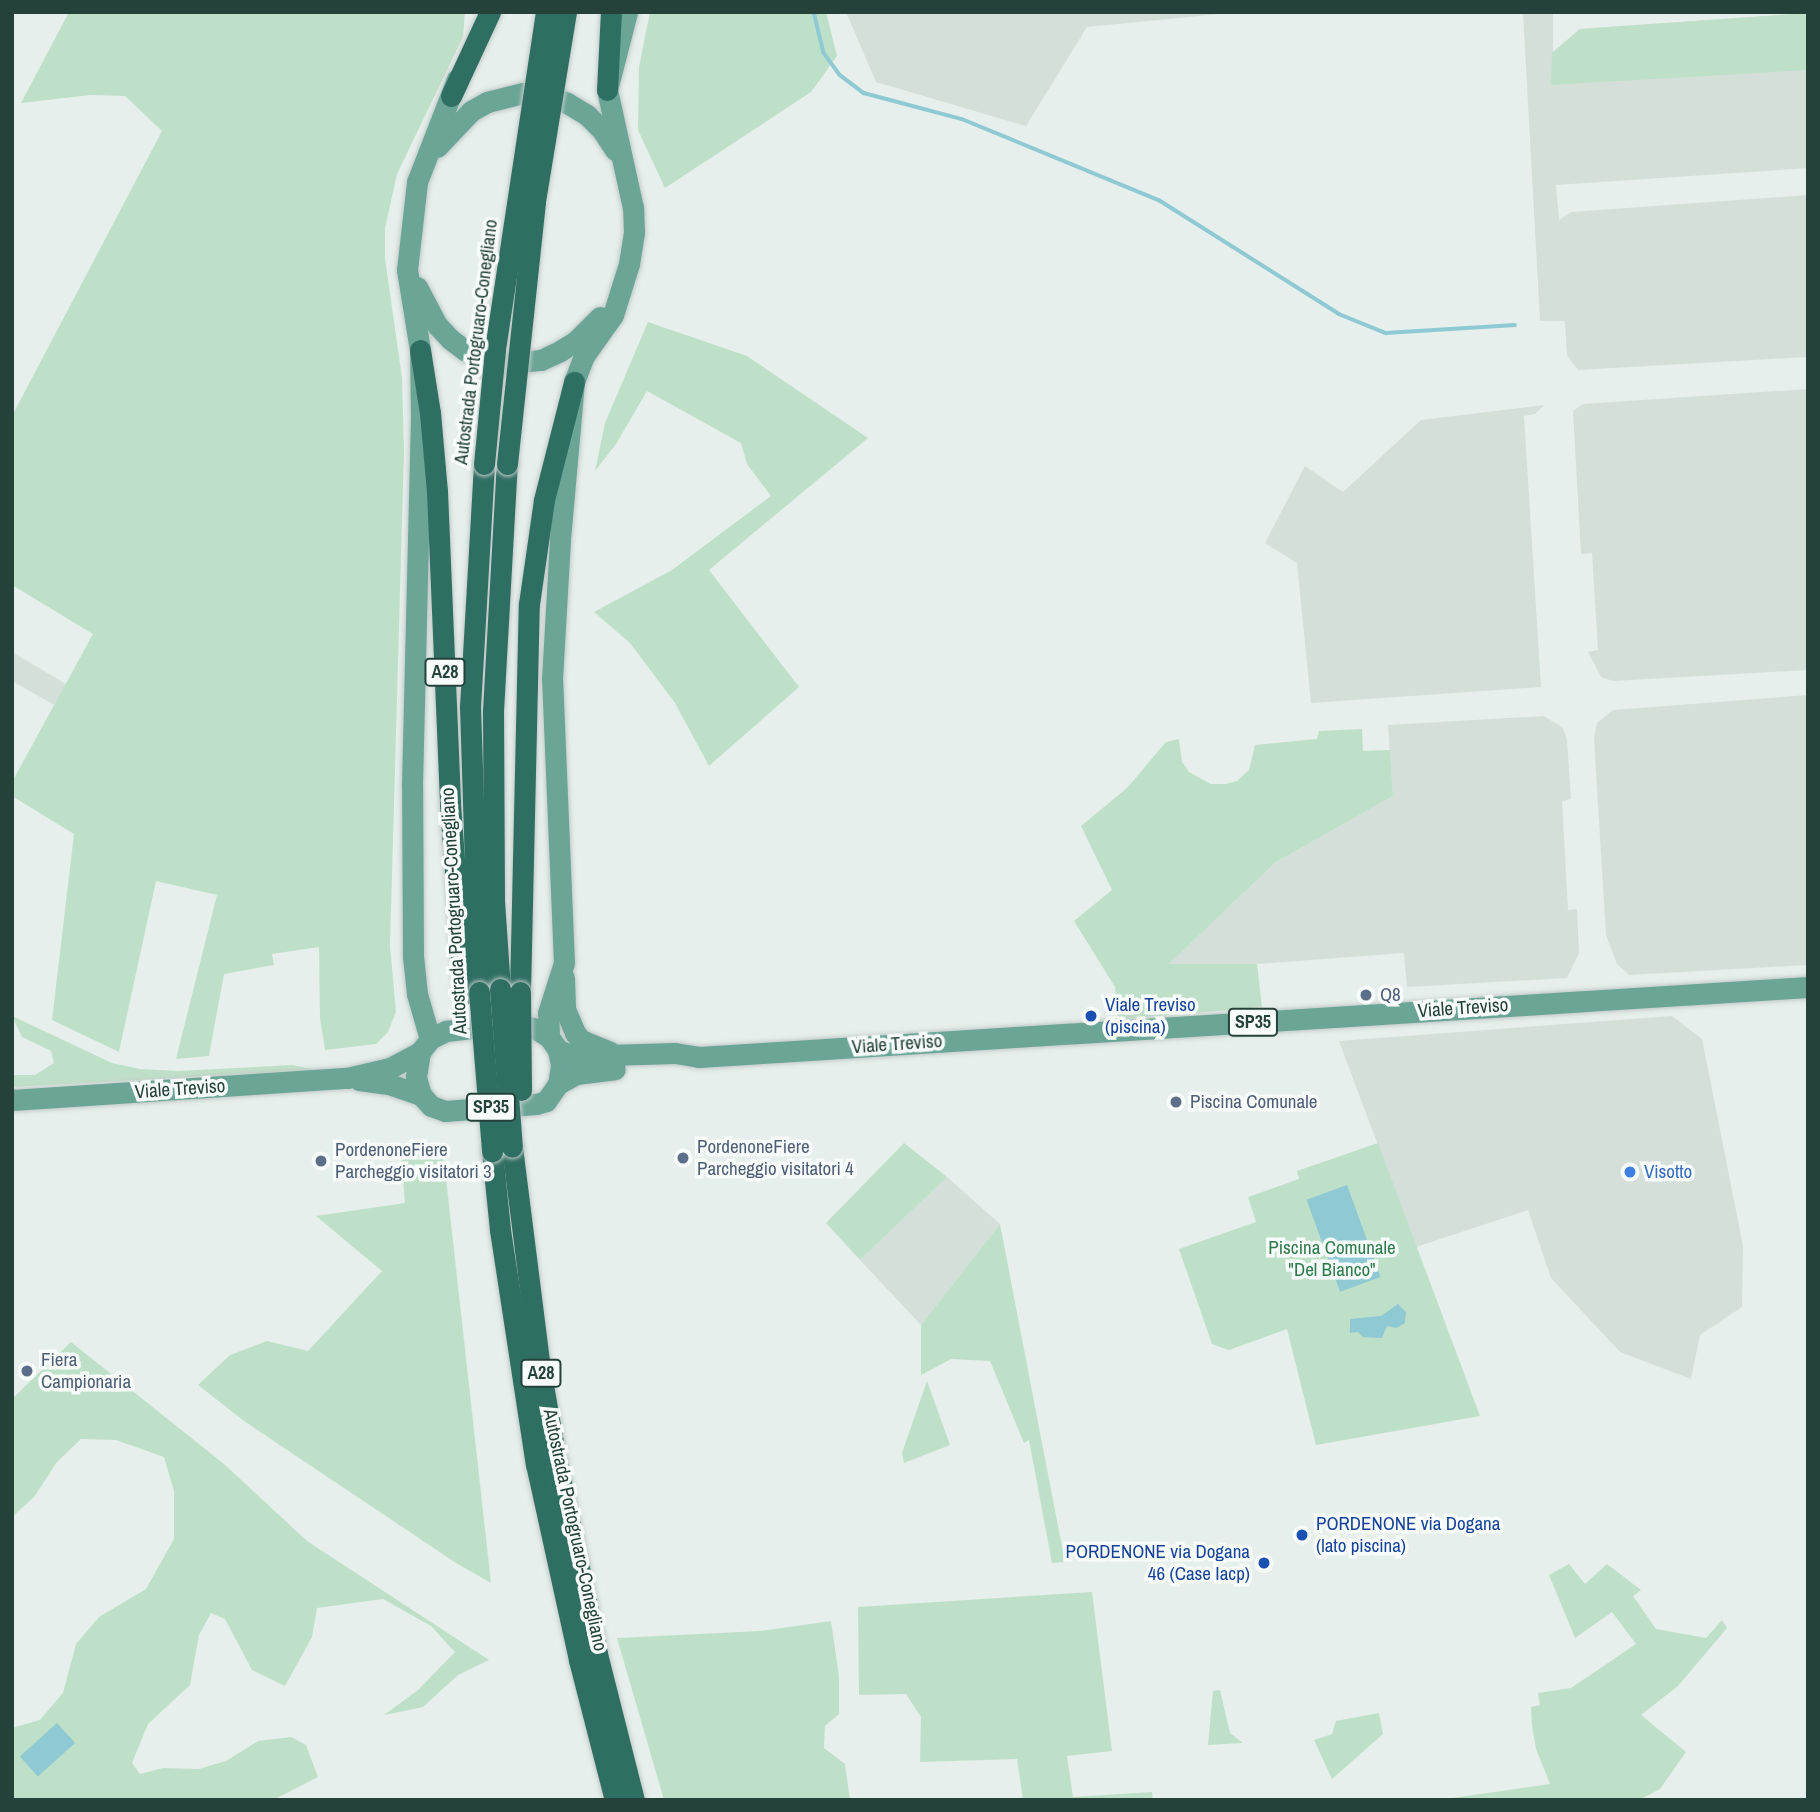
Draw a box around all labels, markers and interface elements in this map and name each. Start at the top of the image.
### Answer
street label: Autostrada Portogruaro-Conegliano [450,218,502,466]
road number: A28 [424,658,466,686]
street label: Autostrada Portogruaro-Conegliano [436,787,472,1035]
place label: Q8 [1380,984,1401,1006]
marker: Q8 [1358,987,1374,1003]
street label: Viale Treviso [1417,993,1509,1023]
place label: Viale Treviso (piscina) [1105,994,1196,1038]
road number: SP35 [1227,1007,1279,1036]
marker: Viale Treviso (piscina) [1083,1008,1099,1024]
street label: Viale Treviso [851,1029,943,1059]
street label: Viale Treviso [134,1074,226,1104]
place label: Piscina Comunale [1190,1091,1317,1113]
road number: SP35 [465,1092,517,1122]
marker: Piscina Comunale [1168,1094,1184,1110]
place label: PordenoneFiere Parcheggio visitatori 4 [697,1136,854,1180]
place label: PordenoneFiere Parcheggio visitatori 3 [335,1139,492,1183]
marker: PordenoneFiere Parcheggio visitatori 4 [675,1150,691,1166]
marker: PordenoneFiere Parcheggio visitatori 3 [313,1153,329,1169]
place label: Visotto [1644,1161,1692,1183]
marker: Visotto [1622,1164,1638,1180]
park label: Piscina Comunale "Del Bianco" [1268,1237,1396,1281]
place label: Fiera Campionaria [41,1349,131,1393]
road number: A28 [520,1358,562,1388]
marker: Fiera Campionaria [19,1363,35,1379]
street label: Autostrada Portogruaro-Conegliano [538,1407,612,1653]
place label: PORDENONE via Dogana (lato piscina) [1316,1513,1500,1557]
marker: PORDENONE via Dogana (lato piscina) [1294,1527,1310,1543]
place label: PORDENONE via Dogana 46 (Case Iacp) [1066,1541,1250,1585]
marker: PORDENONE via Dogana 46 (Case Iacp) [1256,1555,1272,1571]

